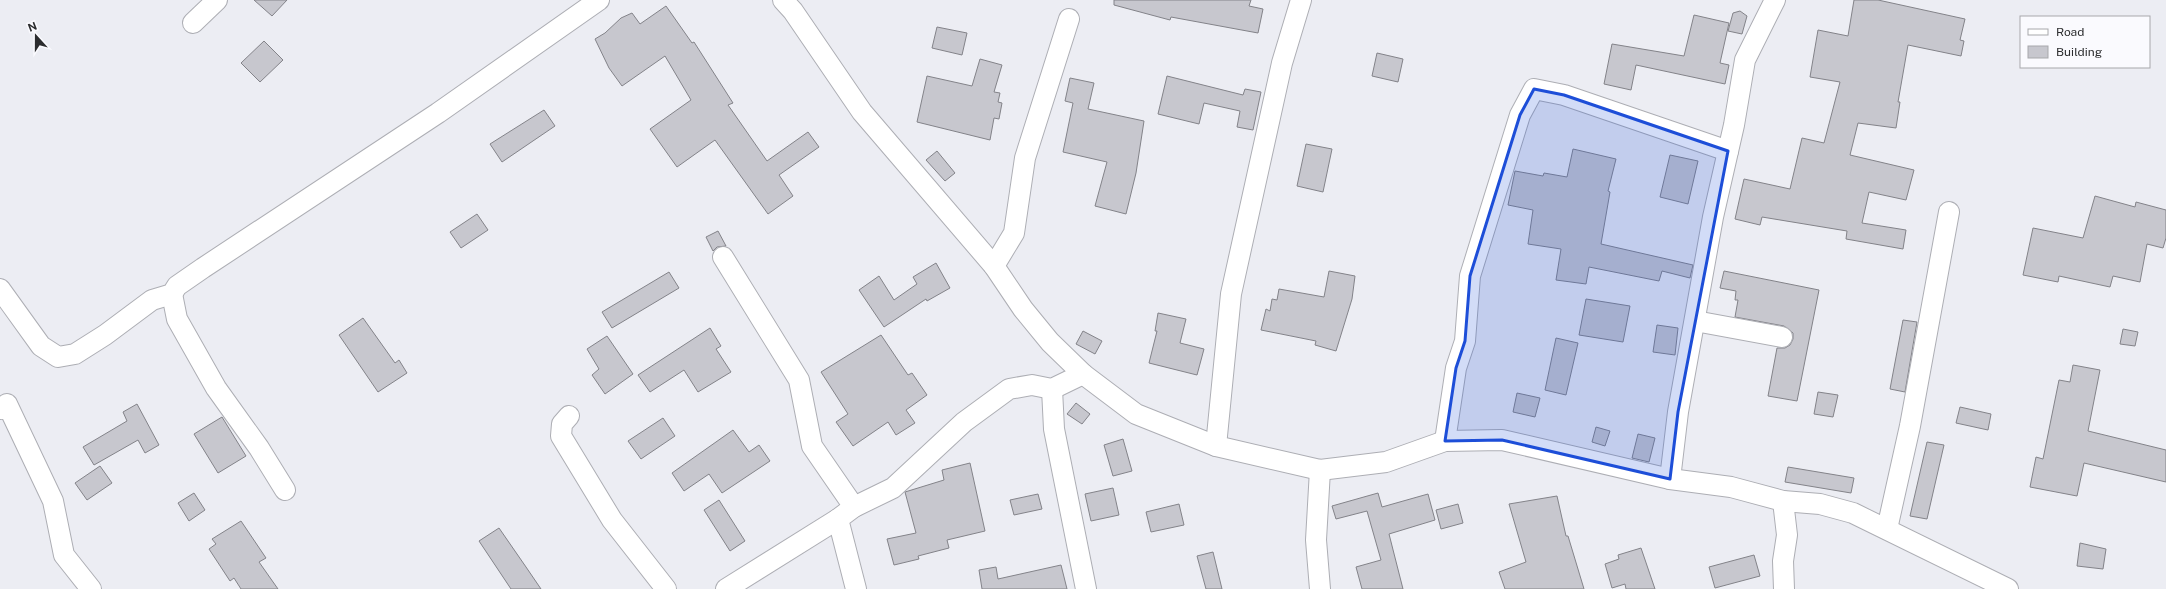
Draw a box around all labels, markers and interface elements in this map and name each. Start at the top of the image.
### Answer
north arrow [16,16,56,56]
legend [2020,16,2150,68]
text: N [26,20,39,34]
text: Road [2056,25,2084,39]
text: Building [2056,45,2102,59]

